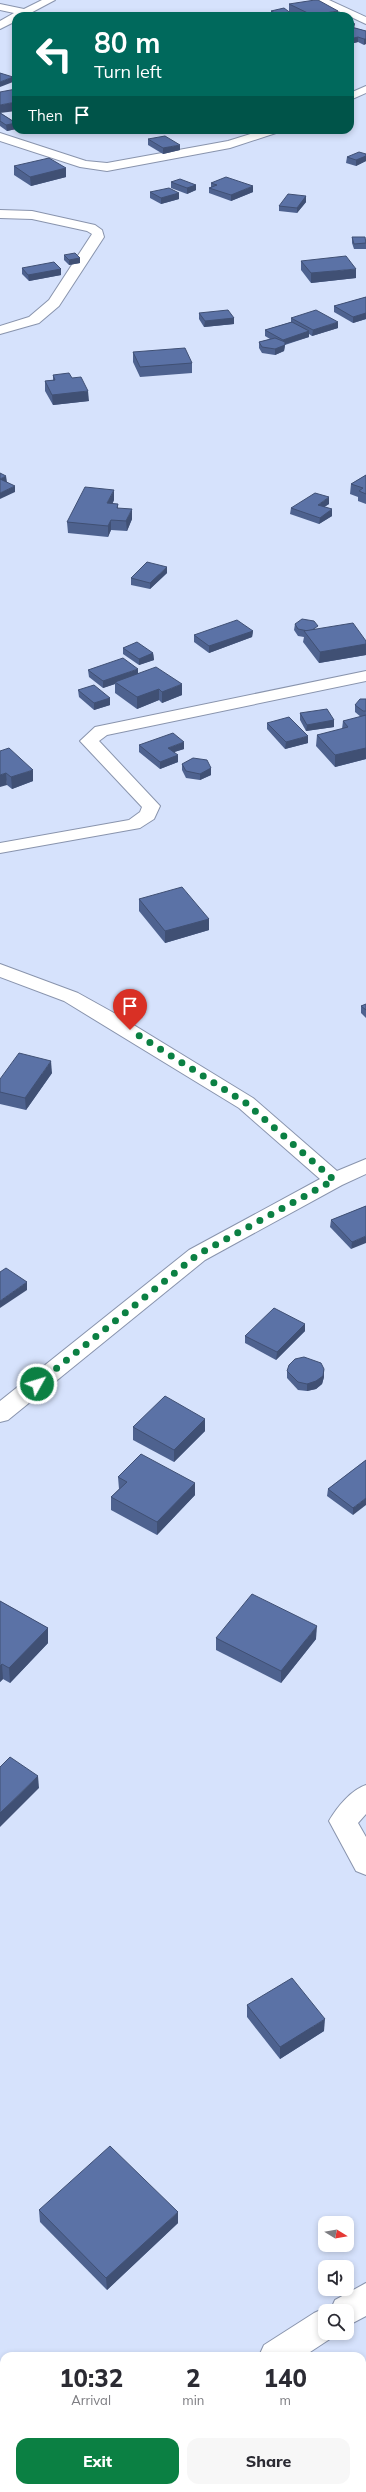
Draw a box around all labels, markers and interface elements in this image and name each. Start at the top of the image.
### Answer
text: 80 m [94,25,160,60]
icon: left [28,28,80,80]
text: Turn left [94,60,162,83]
icon: arrive [71,104,93,126]
text: Then [28,106,63,125]
pin [113,989,147,1030]
icon: arrive [119,995,141,1017]
position arrow [16,1363,58,1405]
north arrow [318,2216,354,2252]
map controls [318,2216,354,2340]
button: sound [318,2260,354,2296]
button: search [318,2304,354,2340]
text: 10:32 [59,2363,123,2393]
text: 2 [186,2363,201,2393]
text: 140 [264,2363,307,2393]
text: Arrival [71,2392,111,2408]
text: min [182,2392,204,2408]
text: m [279,2392,291,2408]
button: Exit [16,2438,179,2484]
button: Share [187,2438,350,2484]

